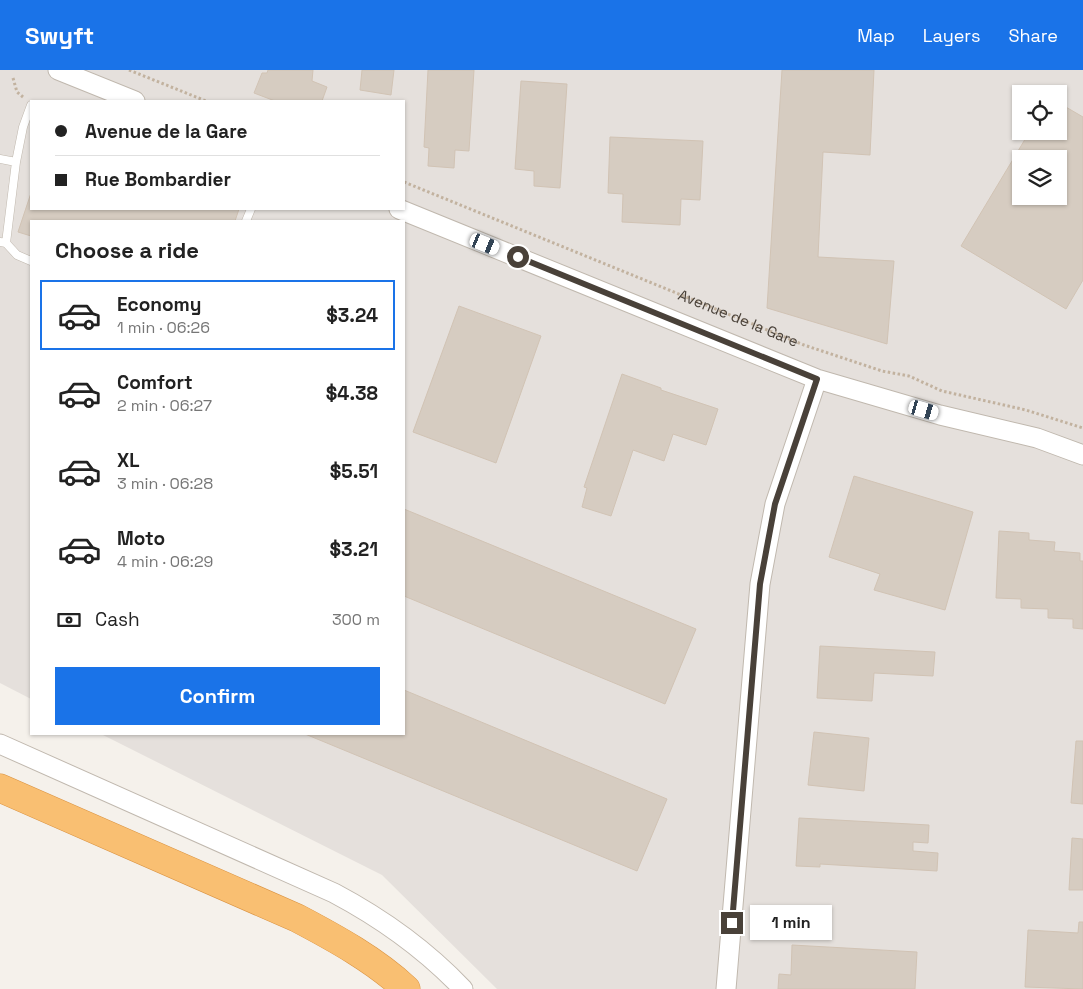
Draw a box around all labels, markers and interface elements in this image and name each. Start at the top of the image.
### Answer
text: Swyft [25,20,94,51]
text: Map [857,24,895,47]
text: Layers [923,24,980,47]
text: Share [1008,24,1058,47]
map controls [1012,85,1067,205]
button: locate [1012,85,1067,140]
text: Avenue de la Gare [85,119,248,144]
button: layers [1012,150,1067,205]
text: Rue Bombardier [85,167,231,192]
car [468,231,501,257]
text: Choose a ride [55,236,199,264]
route start [507,246,529,268]
street label: Avenue de la Gare [675,285,802,351]
text: Economy [117,292,201,317]
icon: car [57,293,102,338]
text: $3.24 [326,303,378,328]
text: 1 min · 06:26 [117,317,210,338]
text: Comfort [117,370,193,395]
icon: car [57,371,102,416]
text: $4.38 [326,381,378,406]
text: 2 min · 06:27 [117,395,212,416]
car [907,399,940,421]
text: XL [117,448,140,473]
icon: car [57,449,102,494]
text: $5.51 [330,459,378,484]
text: 3 min · 06:28 [117,473,213,494]
text: Moto [117,526,165,551]
icon: car [57,527,102,572]
text: $3.21 [329,537,378,562]
text: 4 min · 06:29 [117,551,213,572]
icon: cash [55,606,83,634]
text: Cash [95,607,140,632]
text: 300 m [332,609,380,630]
button: Confirm [55,667,380,725]
callout: 1 min [750,906,832,940]
route end [721,912,743,934]
text: 1 min [771,912,811,933]

